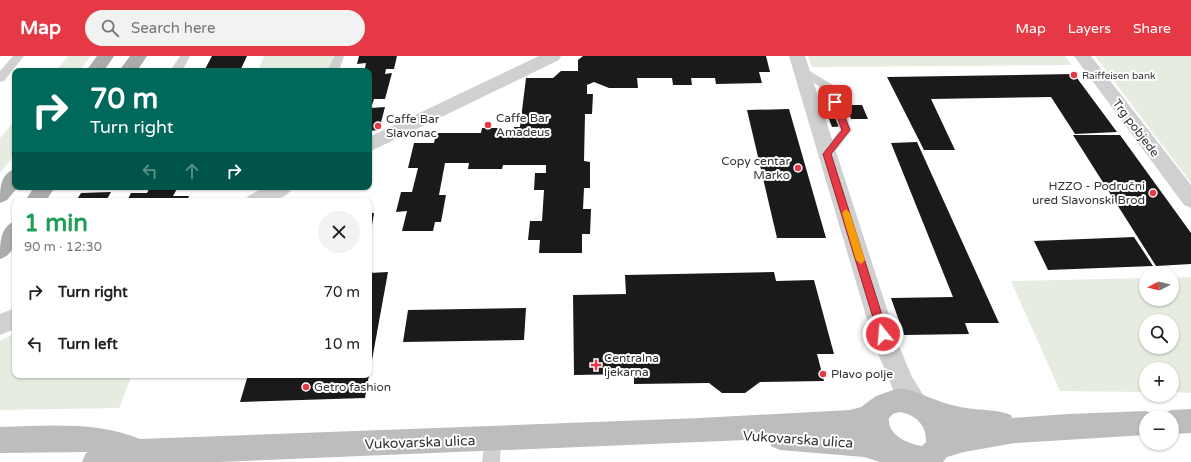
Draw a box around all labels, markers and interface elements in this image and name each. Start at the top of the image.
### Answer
search box [85,10,365,46]
text: Map [20,17,61,39]
icon: search [99,17,121,39]
text: Search here [131,19,215,37]
text: Map [1016,20,1046,37]
text: Layers [1068,20,1111,37]
text: Share [1133,20,1171,37]
marker: Raiffeisen bank [1069,70,1079,80]
place label: Raiffeisen bank [1082,70,1156,82]
text: 70 m [90,82,158,116]
icon: right [24,84,76,136]
pin [818,85,852,119]
icon: arrive [824,91,846,113]
street label: Trg pobjede [1110,96,1162,160]
place label: Caffe Bar Amadeus [496,111,550,139]
place label: Caffe Bar Slavonac [386,112,440,140]
text: Turn right [90,116,174,138]
marker: Caffe Bar Amadeus [483,120,493,130]
marker: Caffe Bar Slavonac [373,121,383,131]
place label: Copy centar Marko [721,154,790,182]
icon: left [139,160,161,182]
icon: ahead [181,160,203,182]
icon: right [223,160,245,182]
marker: Copy centar Marko [793,163,803,173]
place label: HZZO - Područni ured Slavonski Brod [1032,179,1145,207]
marker: HZZO - Područni ured Slavonski Brod [1148,188,1158,198]
text: 1 min [24,209,88,238]
button: close [318,211,360,253]
text: 90 m · 12:30 [24,239,102,255]
north arrow [1139,266,1179,306]
map controls [1139,266,1179,450]
icon: right [24,281,46,303]
text: Turn right [58,283,128,301]
text: 70 m [323,283,360,301]
position arrow [862,313,904,355]
button: search [1139,314,1179,354]
icon: left [24,333,46,355]
text: Turn left [58,335,118,353]
text: 10 m [323,335,360,353]
place label: Centralna ljekarna [604,351,659,379]
marker: Centralna ljekarna [591,360,601,370]
button: + [1139,362,1179,402]
place label: Plavo polje [831,367,893,381]
marker: Plavo polje [818,369,828,379]
place label: Getro fashion [314,380,391,394]
marker: Getro fashion [301,382,311,392]
button: − [1139,410,1179,450]
street label: Vukovarska ulica [742,427,854,452]
street label: Vukovarska ulica [364,432,476,453]

